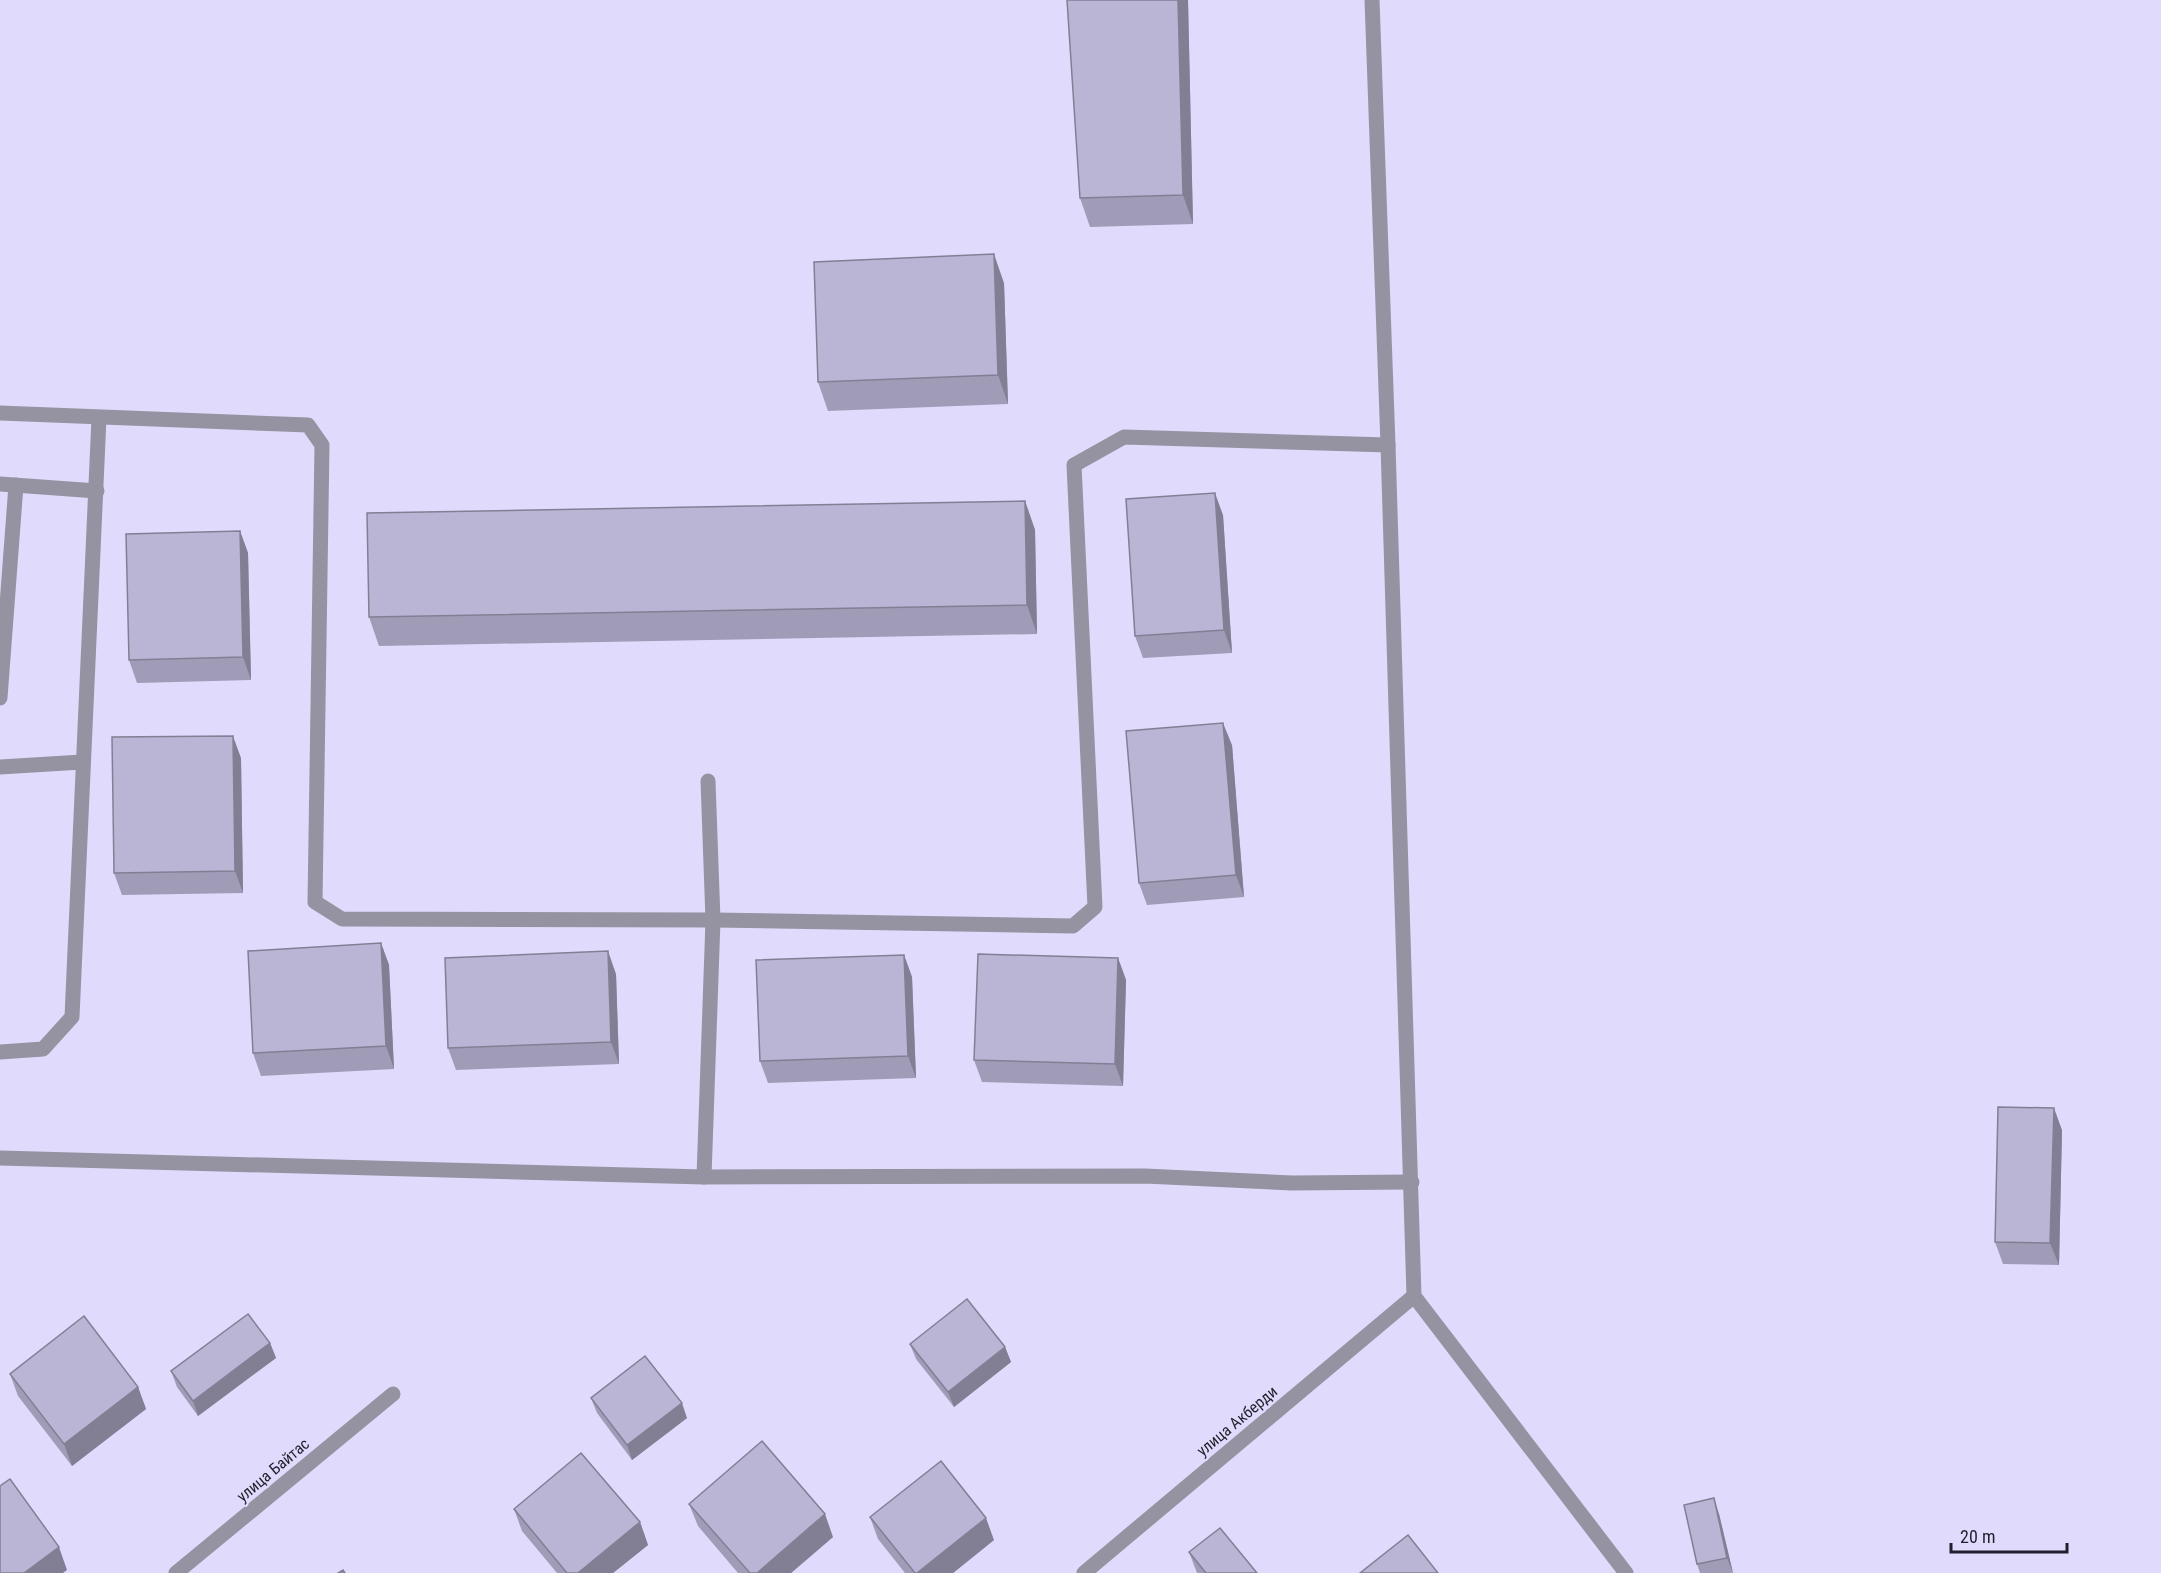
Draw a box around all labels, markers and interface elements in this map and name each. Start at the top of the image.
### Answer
street label: улица Акберди [1193,1382,1281,1460]
street label: улица Байтас [233,1434,313,1506]
scale bar [1951,1516,2066,1554]
text: 20 m [1960,1526,1995,1547]

